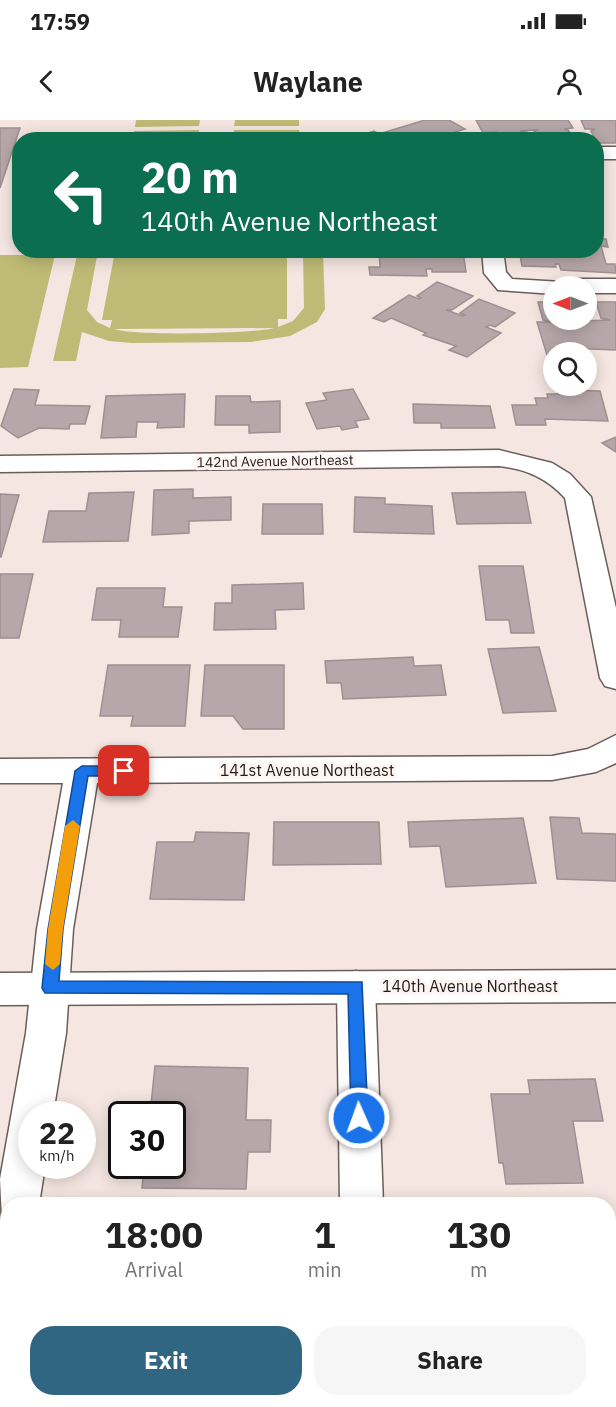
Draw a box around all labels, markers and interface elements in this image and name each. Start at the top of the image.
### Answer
text: 17:59 [30,7,90,36]
text: Waylane [253,64,363,99]
icon: back [30,65,63,98]
icon: person [553,65,586,98]
text: 20 m [141,150,239,205]
icon: left [42,156,120,234]
text: 140th Avenue Northeast [141,203,438,238]
north arrow [543,276,597,330]
map controls [543,276,597,396]
button: search [543,342,597,396]
street label: 142nd Avenue Northeast [196,451,354,471]
pin [98,745,149,796]
icon: arrive [107,754,140,787]
street label: 141st Avenue Northeast [220,760,394,780]
street label: 140th Avenue Northeast [382,976,558,996]
position arrow [327,1086,391,1150]
speed limit sign: 30 [108,1101,186,1179]
text: 22 [39,1113,75,1152]
text: km/h [39,1146,75,1165]
text: 18:00 [105,1211,203,1258]
text: 1 [314,1211,336,1258]
text: 130 [446,1211,511,1258]
text: Arrival [125,1256,183,1283]
text: min [308,1256,342,1283]
text: m [470,1256,488,1283]
button: Exit [30,1326,302,1395]
button: Share [314,1326,586,1395]

